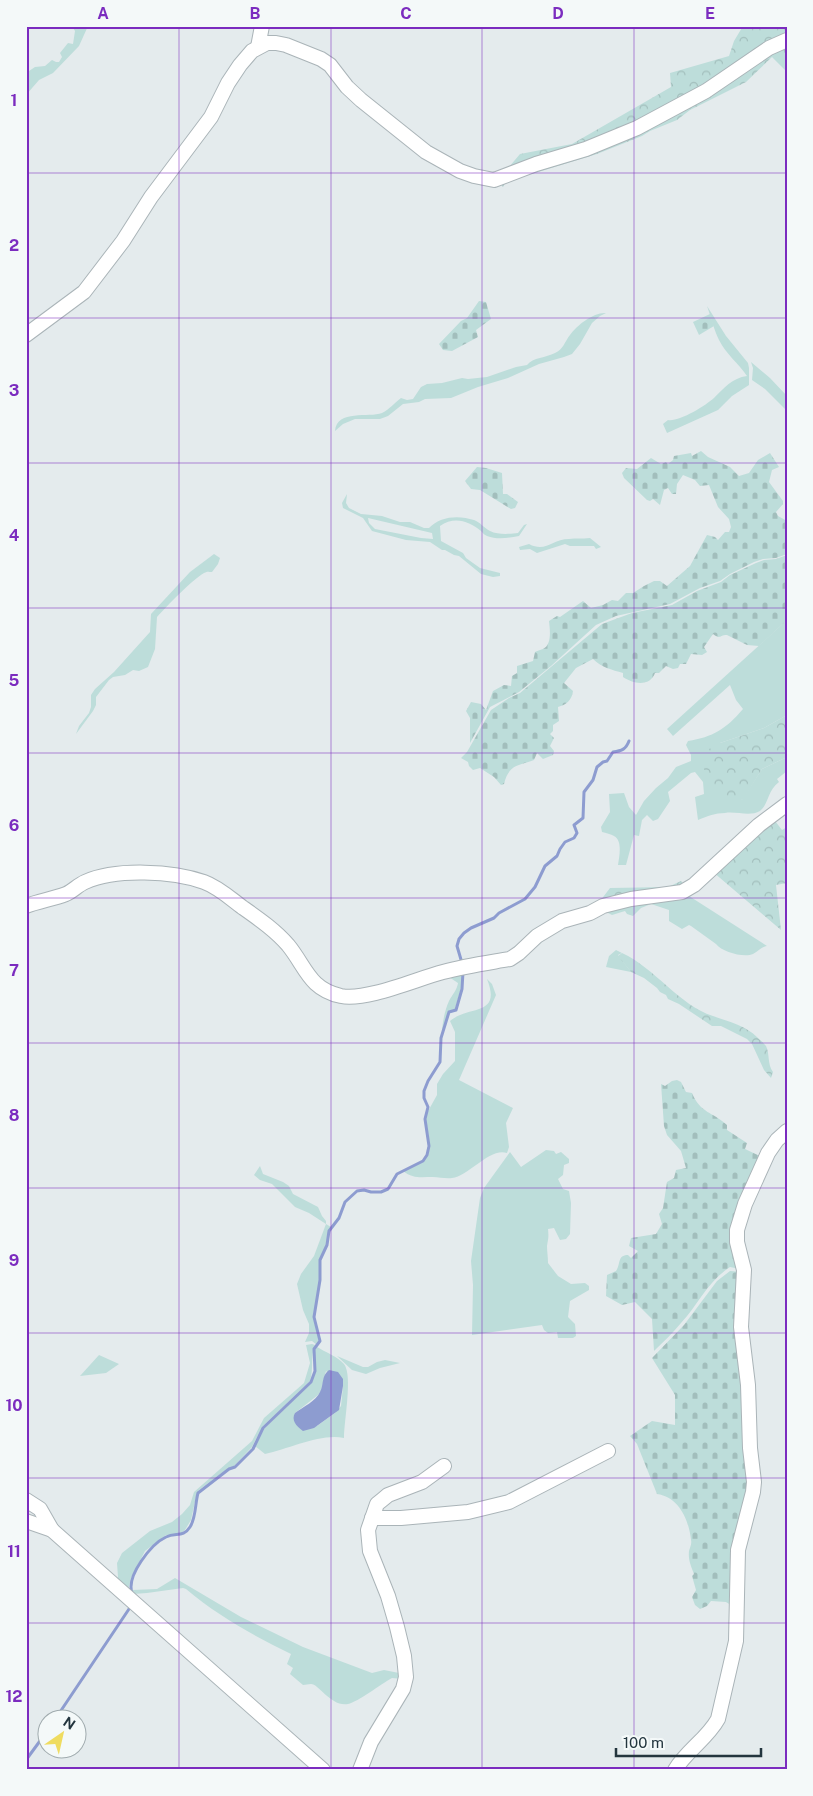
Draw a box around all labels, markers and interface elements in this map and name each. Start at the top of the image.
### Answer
text: A [97,4,109,23]
text: B [250,4,261,23]
text: C [400,4,412,23]
text: D [552,4,564,23]
text: E [705,4,715,23]
text: 1 [11,91,17,110]
text: 2 [9,236,19,255]
text: 3 [9,381,19,400]
text: 4 [9,526,20,545]
text: 5 [9,671,20,690]
text: 6 [9,816,19,835]
text: 7 [9,961,19,980]
text: 8 [9,1106,20,1125]
text: 9 [9,1251,19,1270]
text: 10 [5,1396,23,1415]
text: 11 [7,1542,21,1561]
text: 12 [5,1687,23,1706]
north arrow [38,1708,88,1758]
text: N [60,1714,78,1733]
scale bar [616,1726,760,1758]
text: 100 m [623,1734,664,1751]

